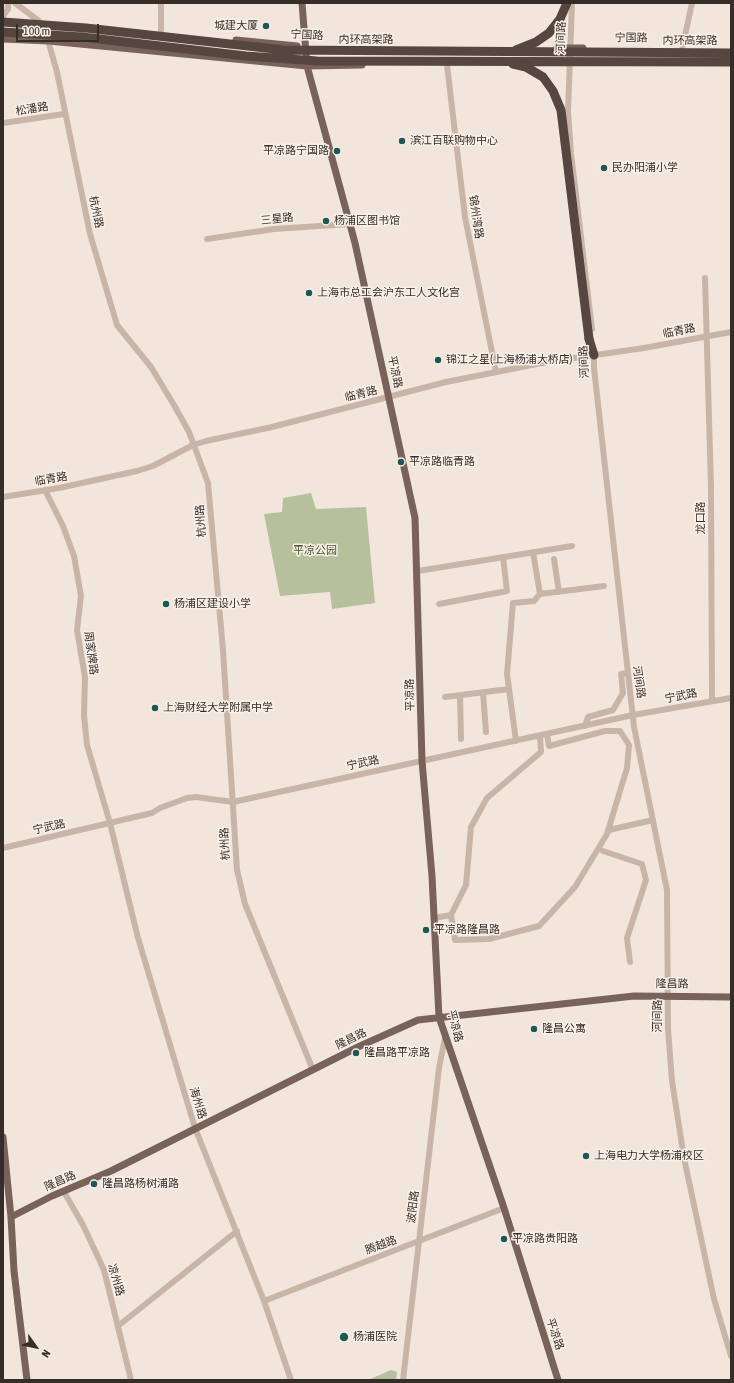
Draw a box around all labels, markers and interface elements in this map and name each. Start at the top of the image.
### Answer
scale bar [18,16,101,42]
place label: 城建大厦 [214,19,258,33]
marker: 城建大厦 [261,21,271,31]
street label: 河间路 [554,21,568,55]
text: 100 m [23,24,50,38]
street label: 宁国路 [290,28,324,42]
street label: 宁国路 [614,31,648,45]
street label: 内环高架路 [339,33,393,47]
street label: 内环高架路 [663,34,717,48]
street label: 松潘路 [15,100,49,118]
place label: 滨江百联购物中心 [410,134,498,148]
marker: 滨江百联购物中心 [397,136,407,146]
place label: 平凉路宁国路 [263,144,329,158]
marker: 平凉路宁国路 [332,146,342,156]
place label: 民办阳浦小学 [612,161,678,175]
marker: 民办阳浦小学 [599,163,609,173]
street label: 杭州路 [86,194,106,230]
street label: 锦州湾路 [466,194,486,240]
street label: 三星路 [260,211,294,227]
place label: 杨浦区图书馆 [334,214,400,228]
marker: 杨浦区图书馆 [321,216,331,226]
place label: 上海市总工会沪东工人文化宫 [317,286,460,300]
marker: 上海市总工会沪东工人文化宫 [304,288,314,298]
street label: 临青路 [662,321,696,341]
street label: 河间路 [577,345,591,379]
place label: 锦江之星(上海杨浦大桥店) [446,353,572,367]
street label: 平凉路 [385,354,405,390]
marker: 锦江之星(上海杨浦大桥店) [433,355,443,365]
street label: 临青路 [343,384,379,404]
place label: 平凉路临青路 [409,455,475,469]
marker: 平凉路临青路 [396,457,406,467]
street label: 临青路 [34,470,68,488]
street label: 龙口路 [694,502,708,534]
street label: 杭州路 [193,504,209,538]
park label: 平凉公园 [293,544,337,558]
place label: 杨浦区建设小学 [174,597,251,611]
marker: 杨浦区建设小学 [161,599,171,609]
street label: 周家牌路 [81,630,101,676]
street label: 河间路 [630,665,648,699]
street label: 平凉路 [403,678,417,712]
street label: 宁武路 [664,686,698,706]
place label: 上海财经大学附属中学 [163,701,273,715]
marker: 上海财经大学附属中学 [150,703,160,713]
street label: 宁武路 [345,753,381,773]
street label: 宁武路 [31,817,67,837]
street label: 杭州路 [218,827,232,861]
place label: 平凉路隆昌路 [434,923,500,937]
marker: 平凉路隆昌路 [421,925,431,935]
street label: 隆昌路 [655,977,689,991]
street label: 河间路 [651,1000,665,1032]
street label: 平凉路 [444,1008,466,1044]
place label: 隆昌公寓 [542,1022,586,1036]
marker: 隆昌公寓 [529,1024,539,1034]
street label: 隆昌路 [333,1026,369,1052]
place label: 隆昌路平凉路 [364,1046,430,1060]
marker: 隆昌路平凉路 [351,1048,361,1058]
street label: 海州路 [187,1085,209,1121]
place label: 上海电力大学杨浦校区 [594,1149,704,1163]
marker: 上海电力大学杨浦校区 [581,1151,591,1161]
street label: 隆昌路 [42,1168,78,1194]
place label: 隆昌路杨树浦路 [102,1177,179,1191]
marker: 隆昌路杨树浦路 [89,1179,99,1189]
street label: 波阳路 [404,1190,422,1224]
place label: 平凉路贵阳路 [512,1232,578,1246]
street label: 腾越路 [363,1233,399,1257]
marker: 平凉路贵阳路 [499,1234,509,1244]
street label: 凉州路 [105,1262,127,1298]
street label: 平凉路 [544,1316,566,1352]
north arrow [16,1327,56,1367]
place label: 杨浦医院 [353,1330,397,1344]
marker: 杨浦医院 [338,1331,350,1343]
text: N [39,1348,53,1360]

